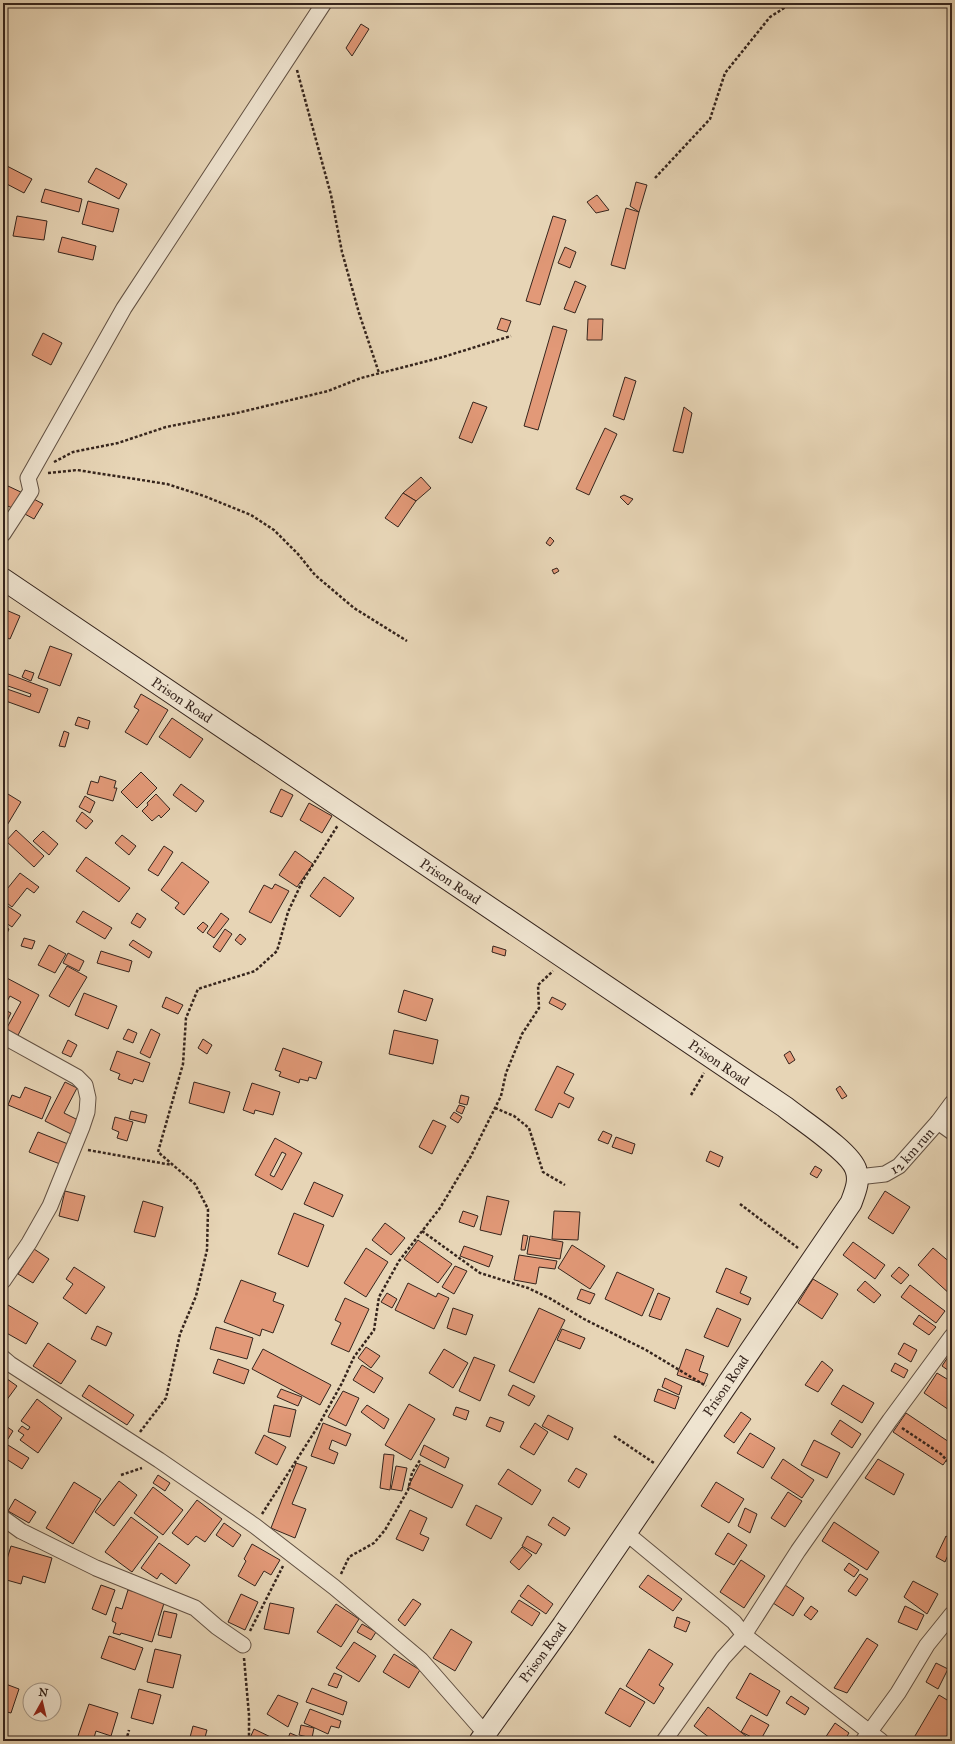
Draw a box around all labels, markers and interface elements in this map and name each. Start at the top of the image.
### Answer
street label: Prison Road [148,673,216,726]
street label: Prison Road [417,855,484,908]
street label: Prison Road [685,1036,753,1089]
street label: 12 km run [887,1124,938,1178]
street label: Prison Road [699,1352,753,1420]
street label: Prison Road [516,1620,570,1686]
north arrow [22,1682,62,1722]
text: N [38,1686,50,1700]

